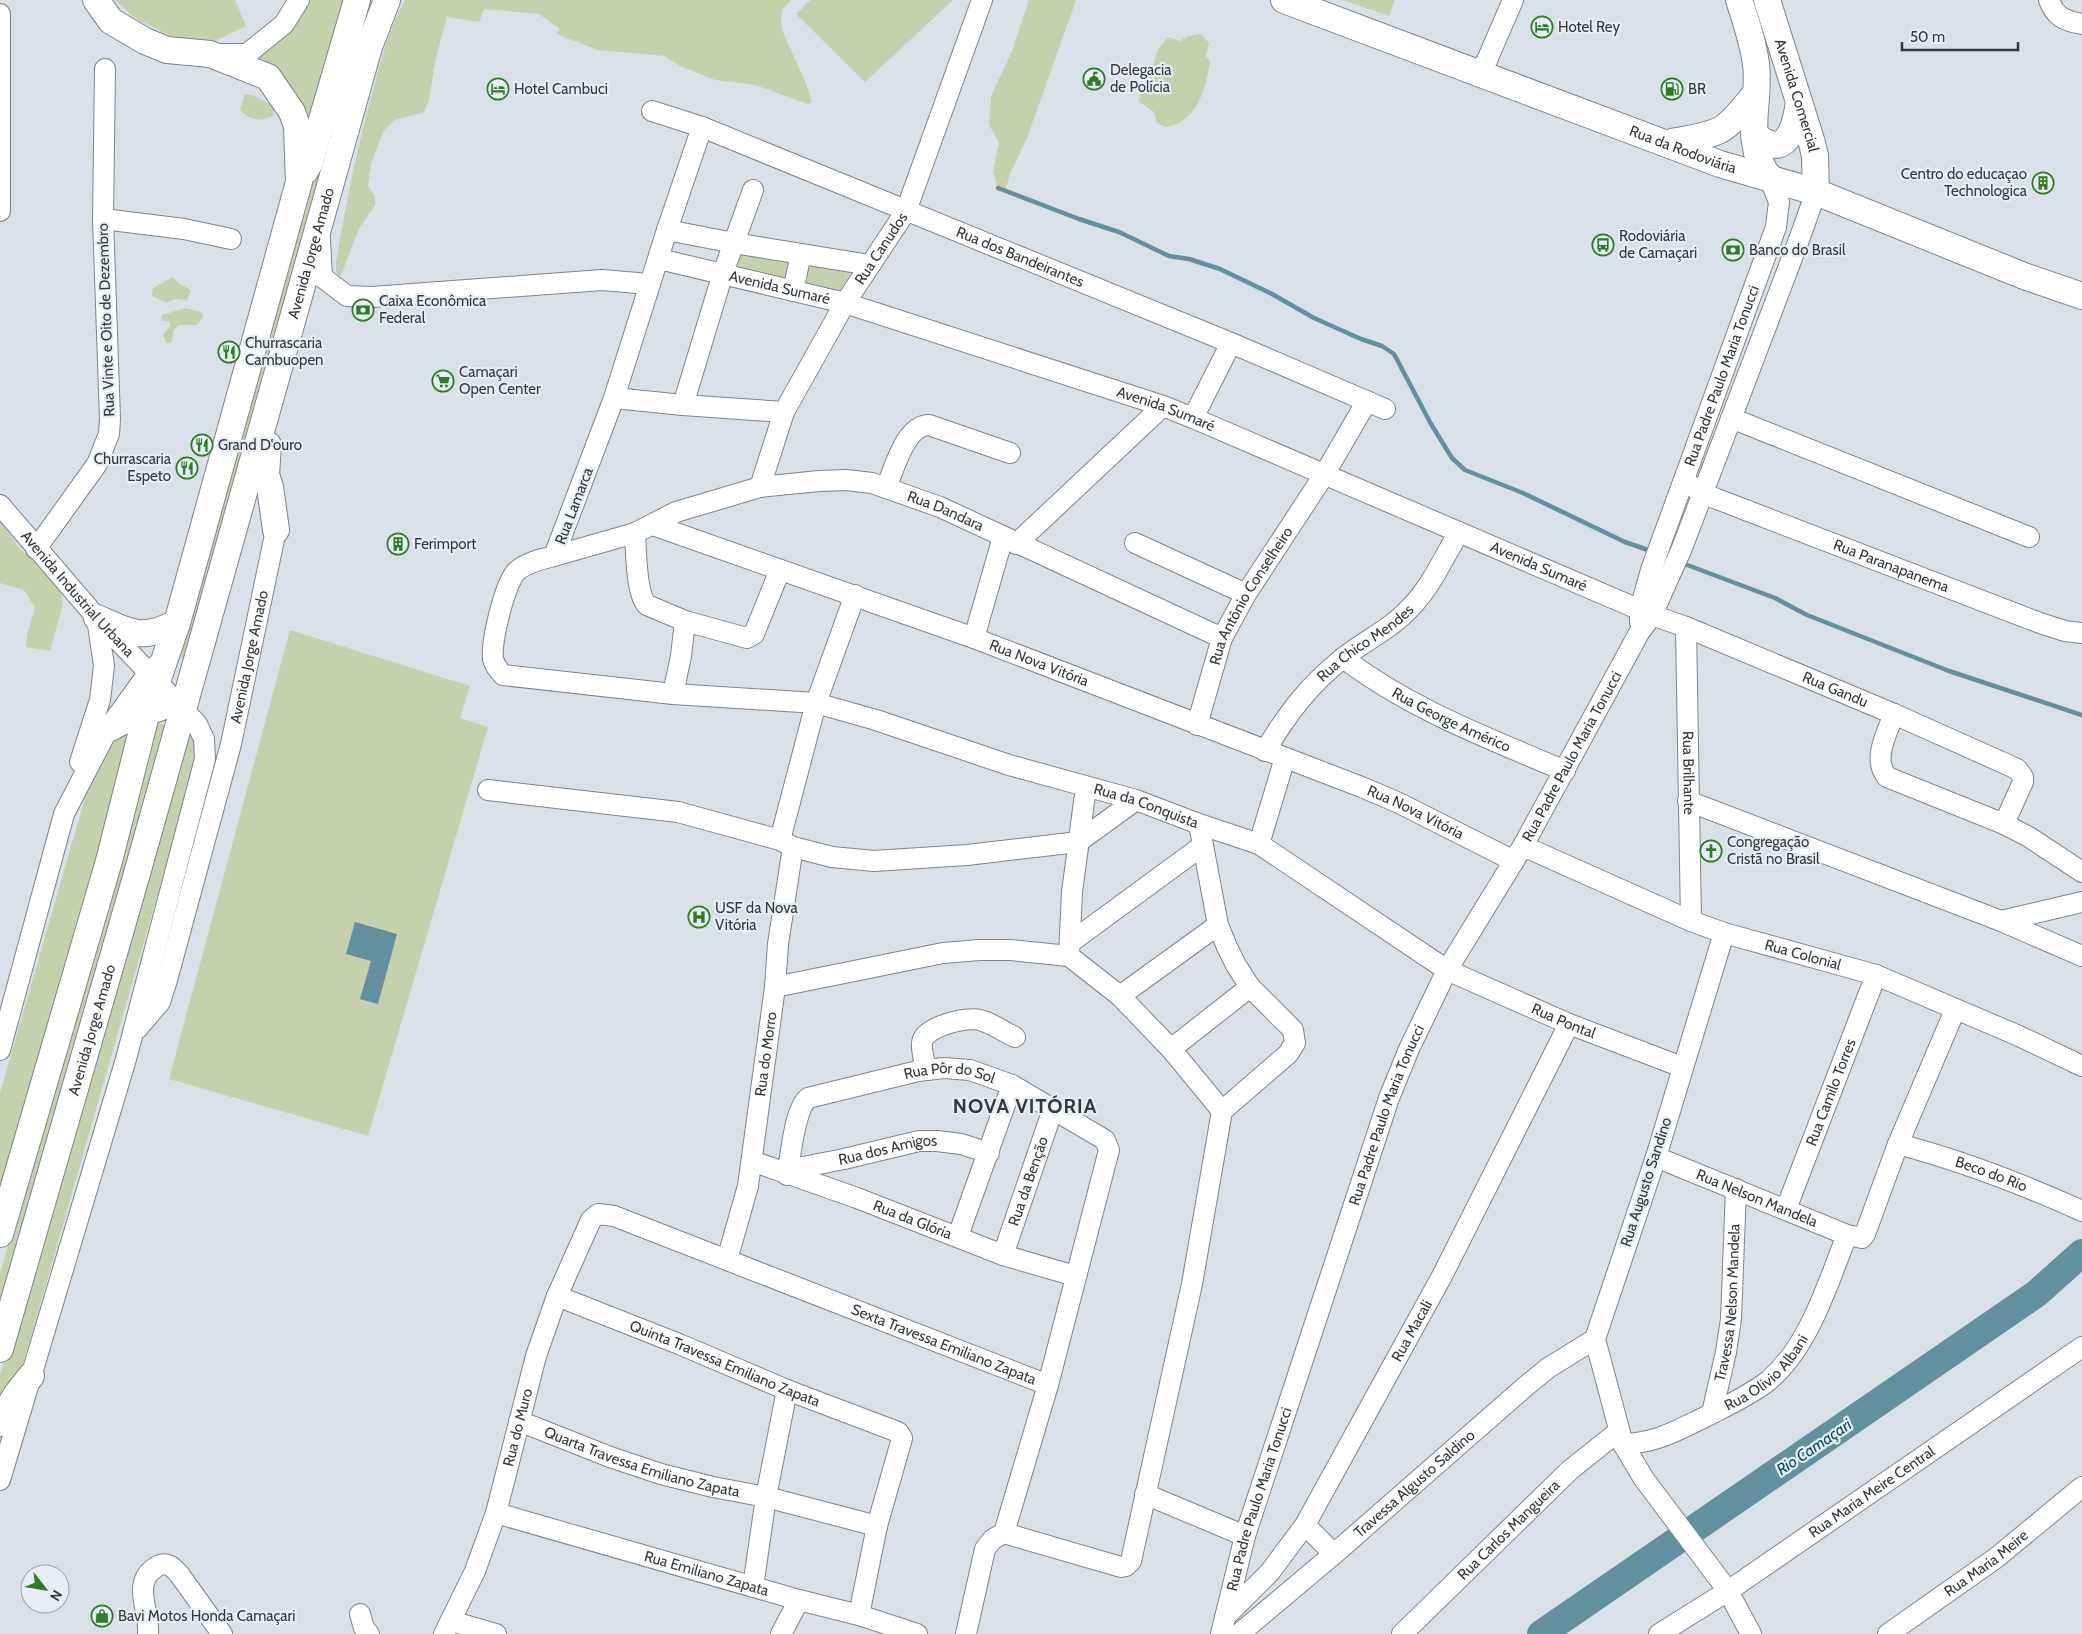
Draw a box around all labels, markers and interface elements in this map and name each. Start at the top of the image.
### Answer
hotel icon: Hotel Rey [1530,15,1554,39]
place label: Hotel Rey [1558,18,1620,36]
scale bar [1902,20,2018,52]
text: 50 m [1910,28,1945,46]
street label: Avenida Comercial [1771,37,1823,154]
place label: Delegacia de Polícia [1110,61,1172,96]
public building icon: Delegacia de Polícia [1082,67,1106,91]
hotel icon: Hotel Cambuci [486,77,510,101]
fuel station icon: BR [1660,77,1684,101]
place label: Hotel Cambuci [514,80,608,98]
place label: BR [1688,80,1706,98]
street label: Rua da Rodoviária [1627,122,1739,177]
place label: Centro do educaçao Technologica [1901,165,2028,200]
building icon: Centro do educaçao Technologica [2031,171,2055,195]
street label: Avenida Jorge Amado [284,186,338,321]
street label: Rua Canudos [851,209,912,288]
street label: Rua Vinte e Oito de Dezembro [94,223,118,417]
street label: Rua dos Bandeirantes [954,223,1087,291]
place label: Rodoviária de Camaçari [1619,227,1697,262]
bus stop icon: Rodoviária de Camaçari [1591,233,1615,257]
bank icon: Banco do Brasil [1721,238,1745,262]
place label: Banco do Brasil [1749,241,1846,259]
street label: Avenida Sumaré [727,267,832,308]
street label: Rua Padre Paulo Maria Tonucci [1681,283,1763,469]
place label: Caixa Econômica Federal [379,292,487,327]
bank icon: Caixa Econômica Federal [351,298,375,322]
place label: Churrascaria Cambuopen [245,334,323,369]
restaurant icon: Churrascaria Cambuopen [217,340,241,364]
place label: Camaçari Open Center [459,363,541,398]
supermarket icon: Camaçari Open Center [431,369,455,393]
street label: Avenida Sumaré [1115,383,1218,435]
restaurant icon: Grand D'ouro [190,433,214,457]
place label: Grand D'ouro [218,436,302,454]
place label: Churrascaria Espeto [94,450,172,485]
restaurant icon: Churrascaria Espeto [175,456,199,480]
street label: Rua Lamarca [551,464,597,547]
street label: Rua Dandara [905,487,987,535]
street label: Rua Antônio Conselheiro [1206,523,1297,667]
street label: Avenida Industrial Urbana [17,527,139,661]
building icon: Ferimport [386,532,410,556]
place label: Ferimport [414,535,476,553]
street label: Rua Paranapanema [1831,536,1952,596]
street label: Avenida Sumaré [1488,538,1590,595]
street label: Avenida Jorge Amado [227,589,272,725]
street label: Rua Chico Mendes [1313,601,1418,685]
street label: Rua Nova Vitória [987,636,1092,691]
street label: Rua Padre Paulo Maria Tonucci [1518,668,1625,845]
street label: Rua Gandu [1800,668,1871,711]
street label: Rua George Américo [1389,684,1513,756]
street label: Rua Brilhante [1679,731,1698,815]
street label: Rua da Conquista [1092,780,1202,832]
street label: Rua Nova Vitória [1364,781,1467,844]
place label: Congregação Cristã no Brasil [1727,833,1820,868]
church icon: Congregação Cristã no Brasil [1699,839,1723,863]
place label: USF da Nova Vitória [715,899,798,934]
hospital icon: USF da Nova Vitória [687,905,711,929]
street label: Rua Colonial [1763,936,1844,974]
street label: Avenida Jorge Amado [65,962,119,1098]
street label: Rua Pontal [1529,1000,1599,1043]
street label: Rua do Morro [751,1011,781,1097]
street label: Rua Padre Paulo Maria Tonucci [1345,1022,1428,1208]
street label: Rua Camilo Torres [1802,1036,1860,1149]
street label: Rua Pôr do Sol [902,1059,998,1087]
district label: NOVA VITÓRIA [953,1094,1097,1118]
street label: Rua Augusto Sandino [1617,1115,1675,1249]
street label: Rua dos Amigos [837,1132,937,1169]
street label: Rua da Benção [1005,1134,1052,1228]
street label: Beco do Rio [1953,1153,2030,1195]
street label: Rua Nelson Mandela [1694,1165,1821,1231]
street label: Rua da Glória [871,1196,955,1243]
street label: Travessa Nelson Mandela [1711,1223,1744,1383]
street label: Rua Macali [1388,1297,1436,1365]
street label: Sexta Travessa Emiliano Zapata [849,1300,1040,1389]
street label: Quinta Travessa Emiliano Zapata [627,1317,823,1411]
street label: Rua Olivio Albani [1721,1331,1812,1415]
street label: Rua do Muro [499,1387,536,1469]
street label: Rua Padre Paulo Maria Tonucci [1223,1405,1296,1593]
water label: Rio Camaçari [1773,1415,1856,1479]
street label: Quarta Travessa Emiliano Zapata [541,1423,742,1501]
street label: Travessa Algusto Saldino [1350,1426,1479,1541]
street label: Rua Maria Meire Central [1805,1442,1939,1542]
street label: Rua Carlos Mangueira [1454,1476,1564,1584]
street label: Rua Maria Meire [1941,1526,2032,1601]
street label: Rua Emiliano Zapata [642,1547,772,1600]
north arrow [20,1564,70,1614]
text: N [46,1587,66,1605]
shop icon: Bavi Motos Honda Camaçari [90,1604,114,1628]
place label: Bavi Motos Honda Camaçari [118,1607,295,1625]

